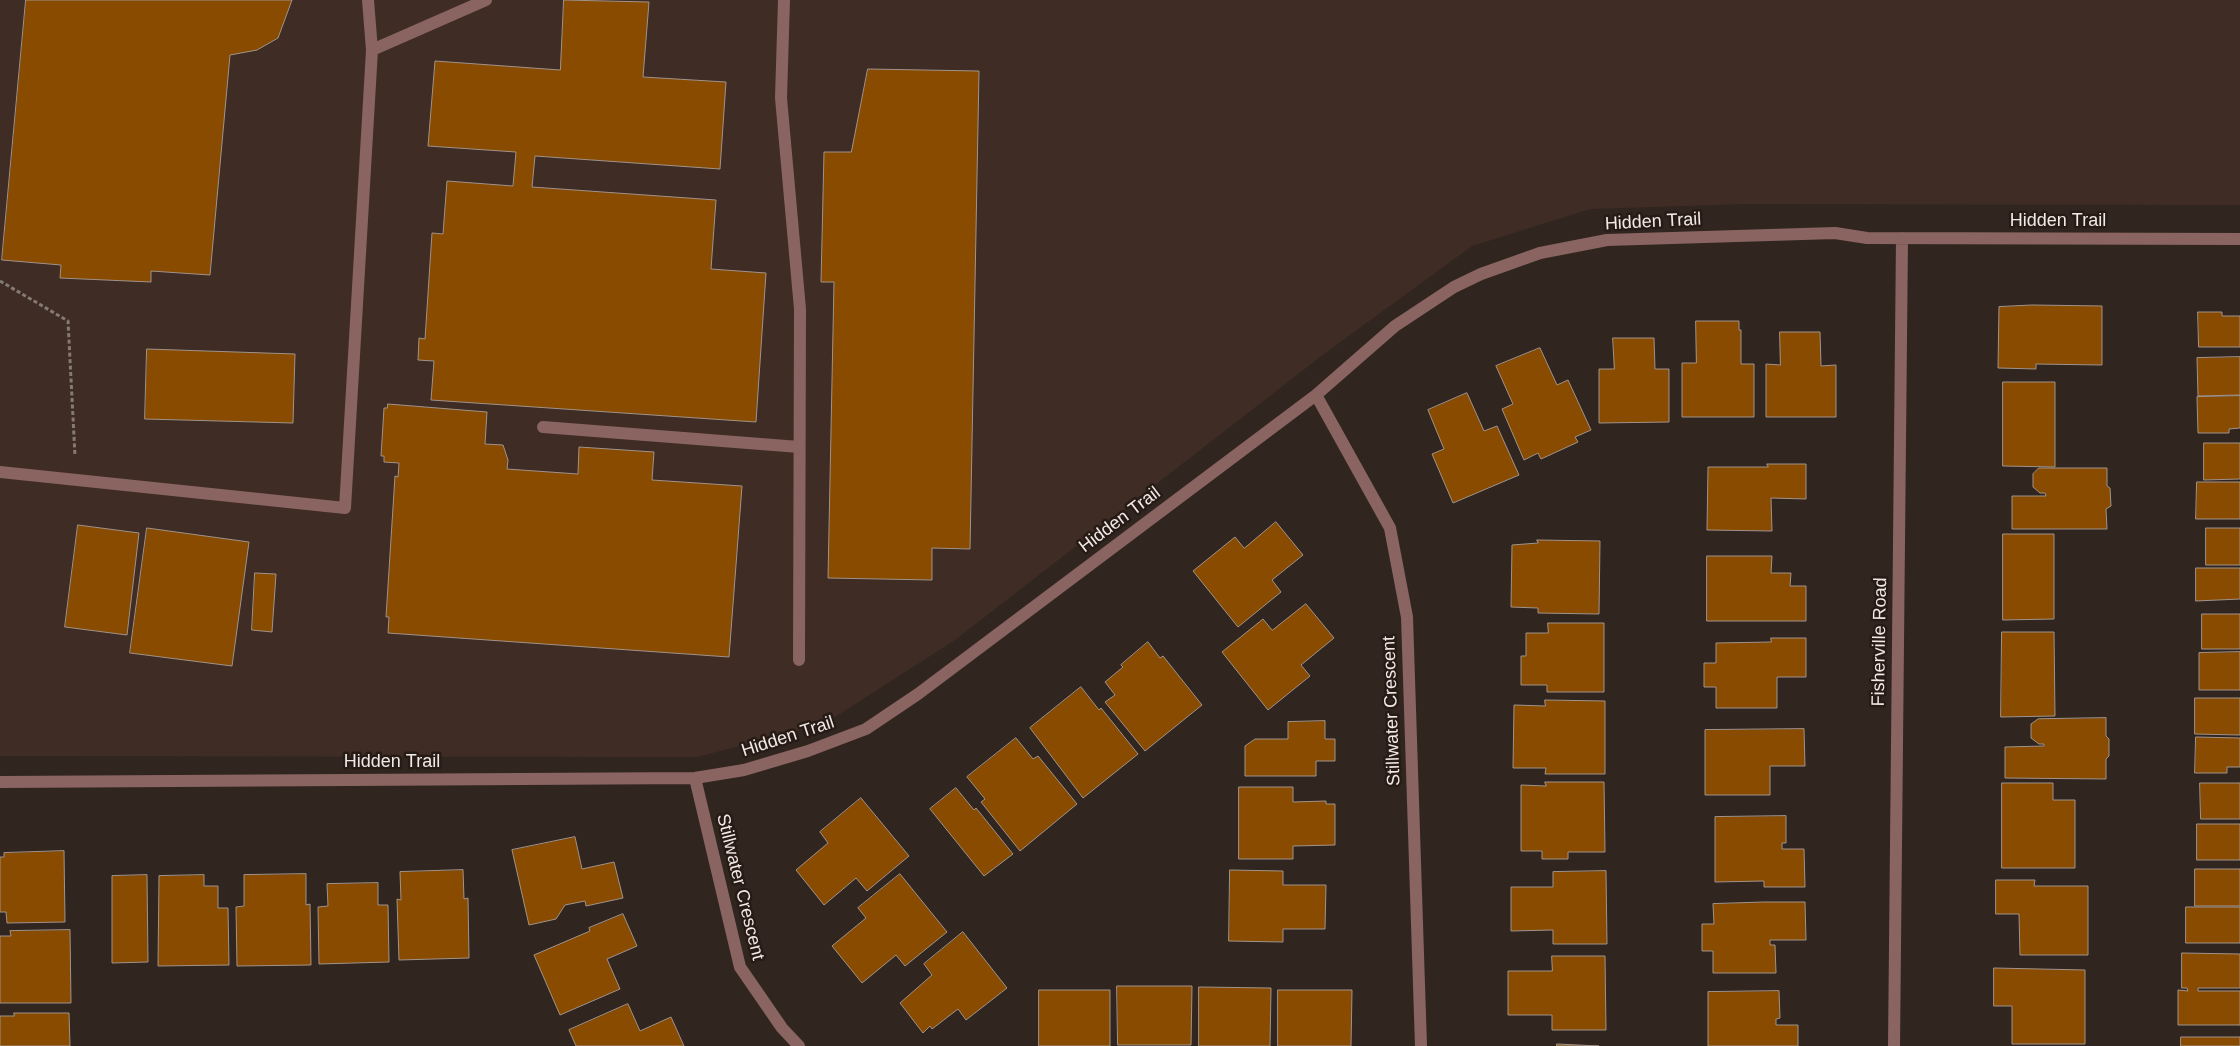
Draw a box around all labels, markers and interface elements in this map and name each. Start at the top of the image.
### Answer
street label: Hidden Trail [1604,209,1702,235]
street label: Hidden Trail [2010,210,2106,232]
street label: Hidden Trail [1075,482,1165,558]
street label: Fisherville Road [1868,577,1892,707]
street label: Stillwater Crescent [1379,636,1405,786]
street label: Hidden Trail [739,712,837,762]
street label: Hidden Trail [344,751,440,773]
street label: Stillwater Crescent [711,812,769,962]

